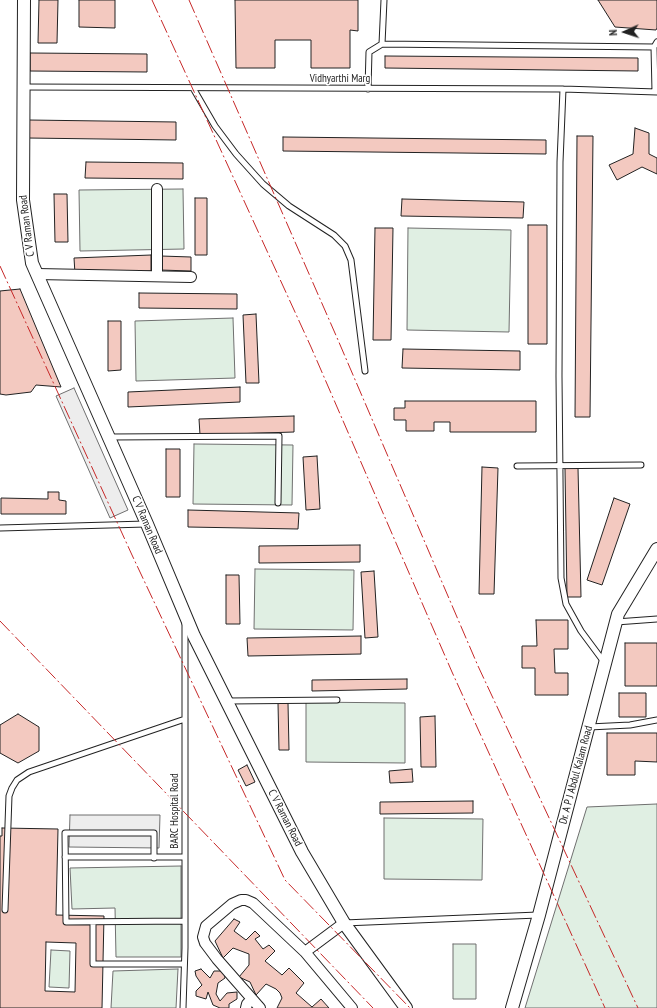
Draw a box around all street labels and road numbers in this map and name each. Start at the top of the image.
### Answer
street label: Vidhyarthi Marg [310,72,370,86]
street label: C V Raman Road [17,194,37,258]
street label: C V Raman Road [129,494,165,556]
street label: Dr. A P J Abdul Kalam Road [556,724,596,826]
street label: BARC Hospital Road [168,773,182,849]
street label: C V Raman Road [265,787,305,849]

